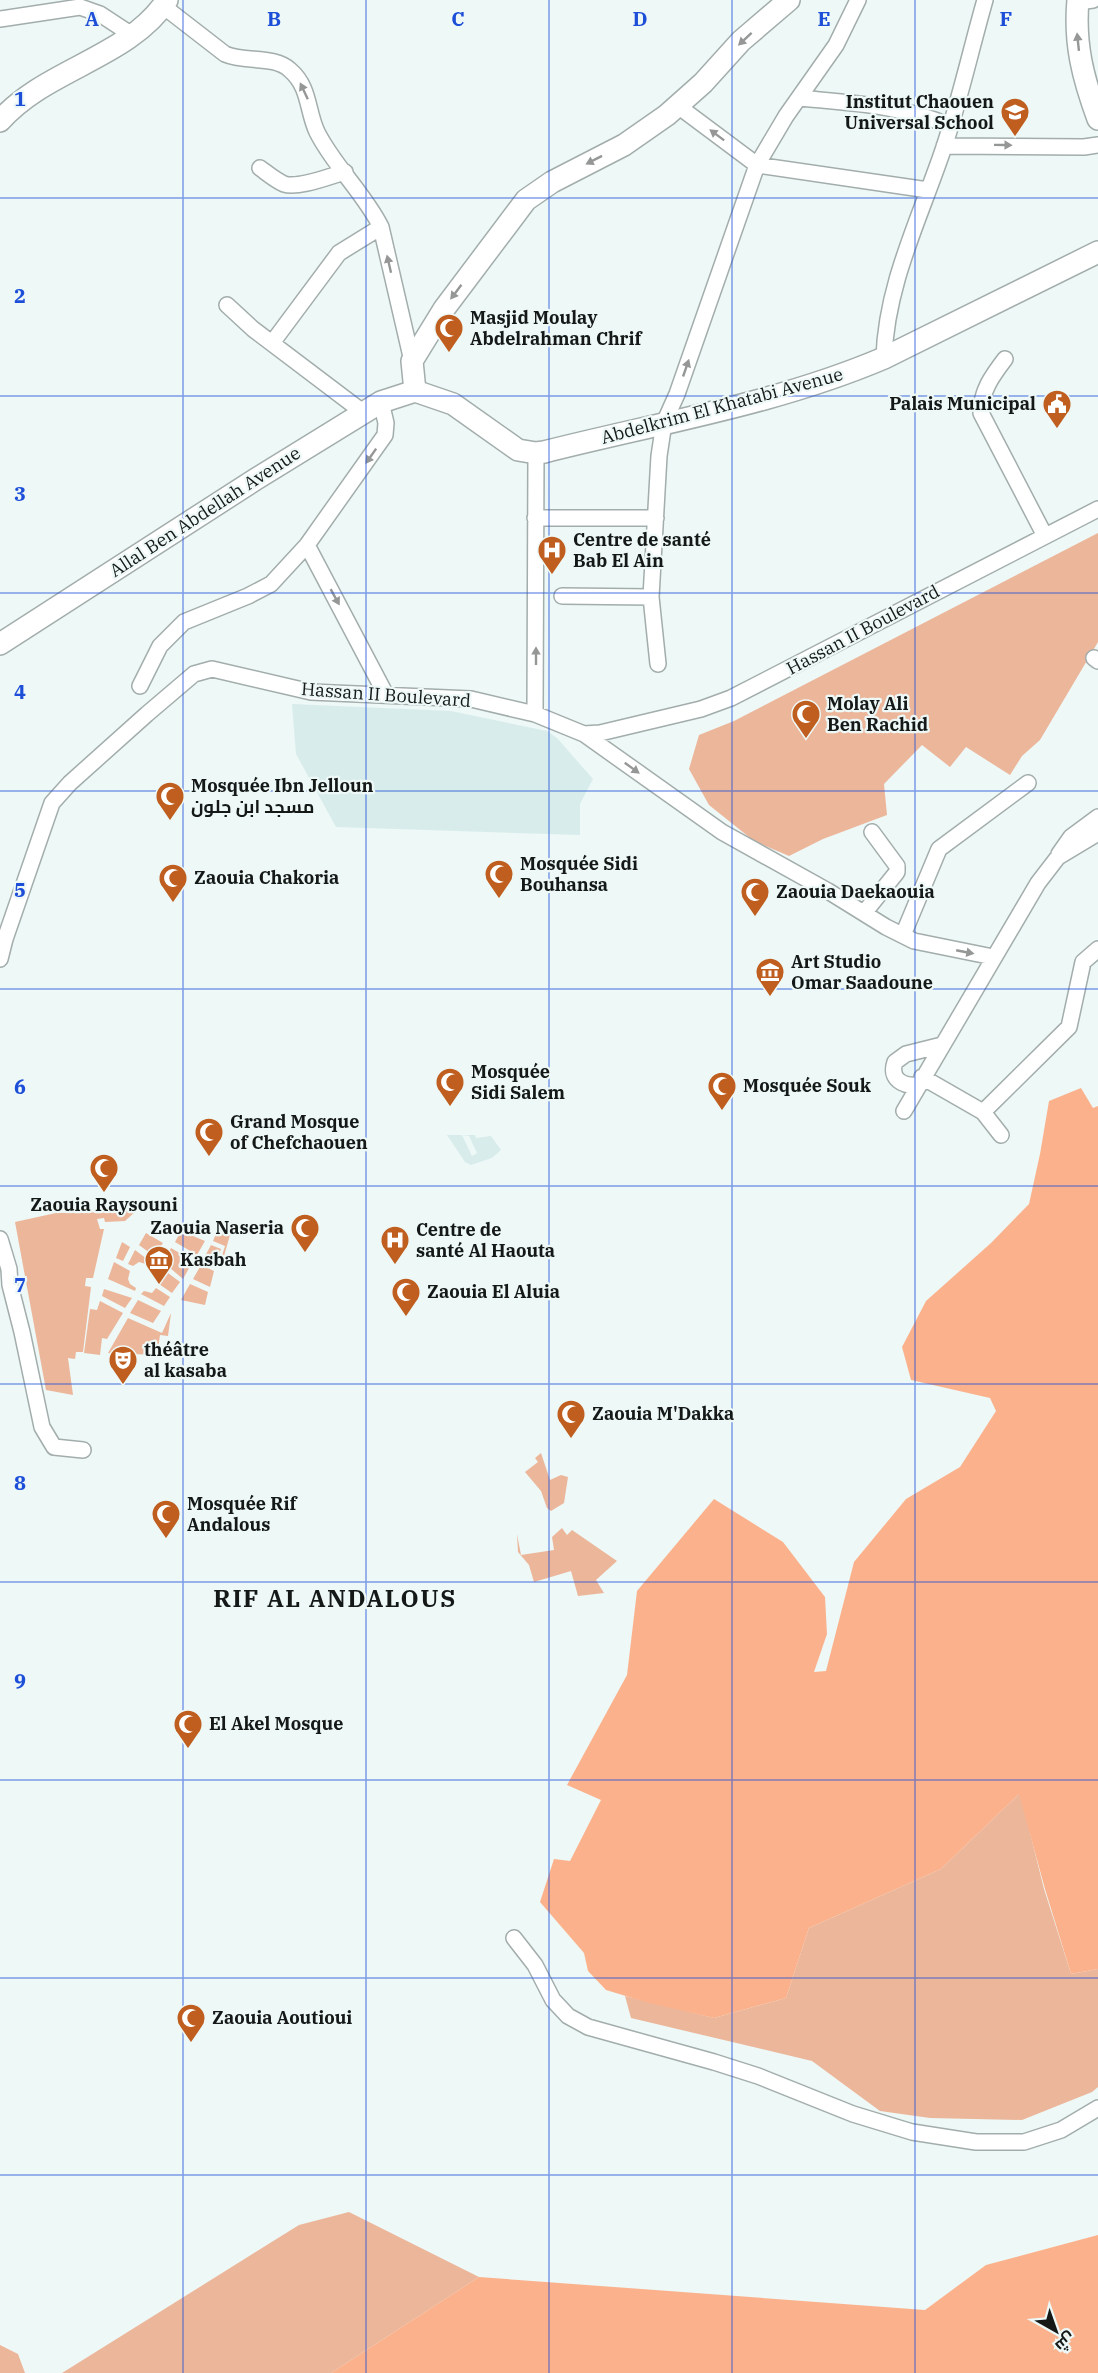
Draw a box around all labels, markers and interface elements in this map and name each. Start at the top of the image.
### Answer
text: A [85,5,99,32]
text: B [267,5,281,32]
text: C [451,5,465,32]
text: D [632,5,648,32]
text: E [817,5,831,32]
text: F [1000,5,1012,32]
one-way arrow [738,31,752,45]
one-way arrow [1073,33,1083,52]
one-way arrow [300,83,309,100]
text: 1 [14,85,26,112]
place label: Institut Chaouen Universal School [844,90,994,134]
school or university icon: Institut Chaouen Universal School [999,96,1031,138]
one-way arrow [710,130,725,142]
one-way arrow [993,140,1012,150]
one-way arrow [585,155,602,165]
one-way arrow [384,254,393,273]
text: 2 [14,282,26,309]
one-way arrow [450,284,462,300]
place label: Masjid Moulay Abdelrahman Chrif [470,306,644,350]
mosque icon: Masjid Moulay Abdelrahman Chrif [433,312,465,354]
one-way arrow [681,359,691,377]
street label: Abdelkrim El Khatabi Avenue [598,362,845,449]
public building icon: Palais Municipal [1041,388,1073,430]
place label: Palais Municipal [889,392,1036,415]
street label: Allal Ben Abdellah Avenue [105,441,304,582]
one-way arrow [365,448,377,463]
text: 3 [14,480,26,507]
place label: Centre de santé Bab El Ain [573,528,711,572]
hospital icon: Centre de santé Bab El Ain [536,534,568,576]
street label: Hassan II Boulevard [782,579,943,680]
one-way arrow [330,589,340,606]
one-way arrow [531,646,541,665]
street label: Hassan II Boulevard [300,677,472,712]
text: 4 [14,678,26,705]
place label: Molay Ali Ben Rachid [827,692,928,736]
mosque icon: Molay Ali Ben Rachid [790,698,822,740]
one-way arrow [623,762,639,774]
place label: Mosquée Ibn Jelloun مسجد ابن جلون [191,774,374,818]
mosque icon: Mosquée Ibn Jelloun مسجد ابن جلون [154,780,186,822]
place label: Mosquée Sidi Bouhansa [520,852,638,896]
mosque icon: Mosquée Sidi Bouhansa [483,858,515,900]
mosque icon: Zaouia Chakoria [157,862,189,904]
place label: Zaouia Chakoria [194,866,339,889]
text: 5 [14,876,26,903]
mosque icon: Zaouia Daekaouia [739,876,771,918]
place label: Zaouia Daekaouia [776,880,935,903]
one-way arrow [956,948,975,957]
place label: Art Studio Omar Saadoune [791,950,933,994]
museum icon: Art Studio Omar Saadoune [754,956,786,998]
place label: Mosquée Sidi Salem [471,1060,566,1104]
mosque icon: Mosquée Sidi Salem [434,1066,466,1108]
mosque icon: Mosquée Souk [706,1070,738,1112]
text: 6 [14,1073,26,1100]
place label: Mosquée Souk [743,1074,872,1097]
place label: Grand Mosque of Chefchaouen [230,1110,368,1154]
mosque icon: Grand Mosque of Chefchaouen [193,1116,225,1158]
mosque icon: Zaouia Raysouni [88,1152,120,1194]
place label: Zaouia Raysouni [30,1193,178,1216]
mosque icon: Zaouia Naseria [289,1212,321,1254]
place label: Zaouia Naseria [150,1216,284,1239]
place label: Centre de santé Al Haouta [416,1218,555,1262]
hospital icon: Centre de santé Al Haouta [379,1224,411,1266]
museum icon: Kasbah [143,1244,175,1286]
place label: Kasbah [180,1248,247,1271]
text: 7 [14,1271,26,1298]
mosque icon: Zaouia El Aluia [390,1276,422,1318]
place label: Zaouia El Aluia [427,1280,560,1303]
place label: théâtre al kasaba [144,1338,227,1382]
theatre icon: théâtre al kasaba [107,1344,139,1386]
mosque icon: Zaouia M'Dakka [555,1398,587,1440]
place label: Zaouia M'Dakka [592,1402,734,1425]
text: 8 [14,1469,26,1496]
place label: Mosquée Rif Andalous [187,1492,298,1536]
mosque icon: Mosquée Rif Andalous [150,1498,182,1540]
district label: RIF AL ANDALOUS [213,1582,457,1614]
text: 9 [14,1667,26,1694]
mosque icon: El Akel Mosque [172,1708,204,1750]
place label: El Akel Mosque [209,1712,343,1735]
mosque icon: Zaouia Aoutioui [175,2002,207,2044]
place label: Zaouia Aoutioui [212,2006,352,2029]
north arrow [1026,2301,1086,2361]
text: ش [1051,2328,1080,2357]

